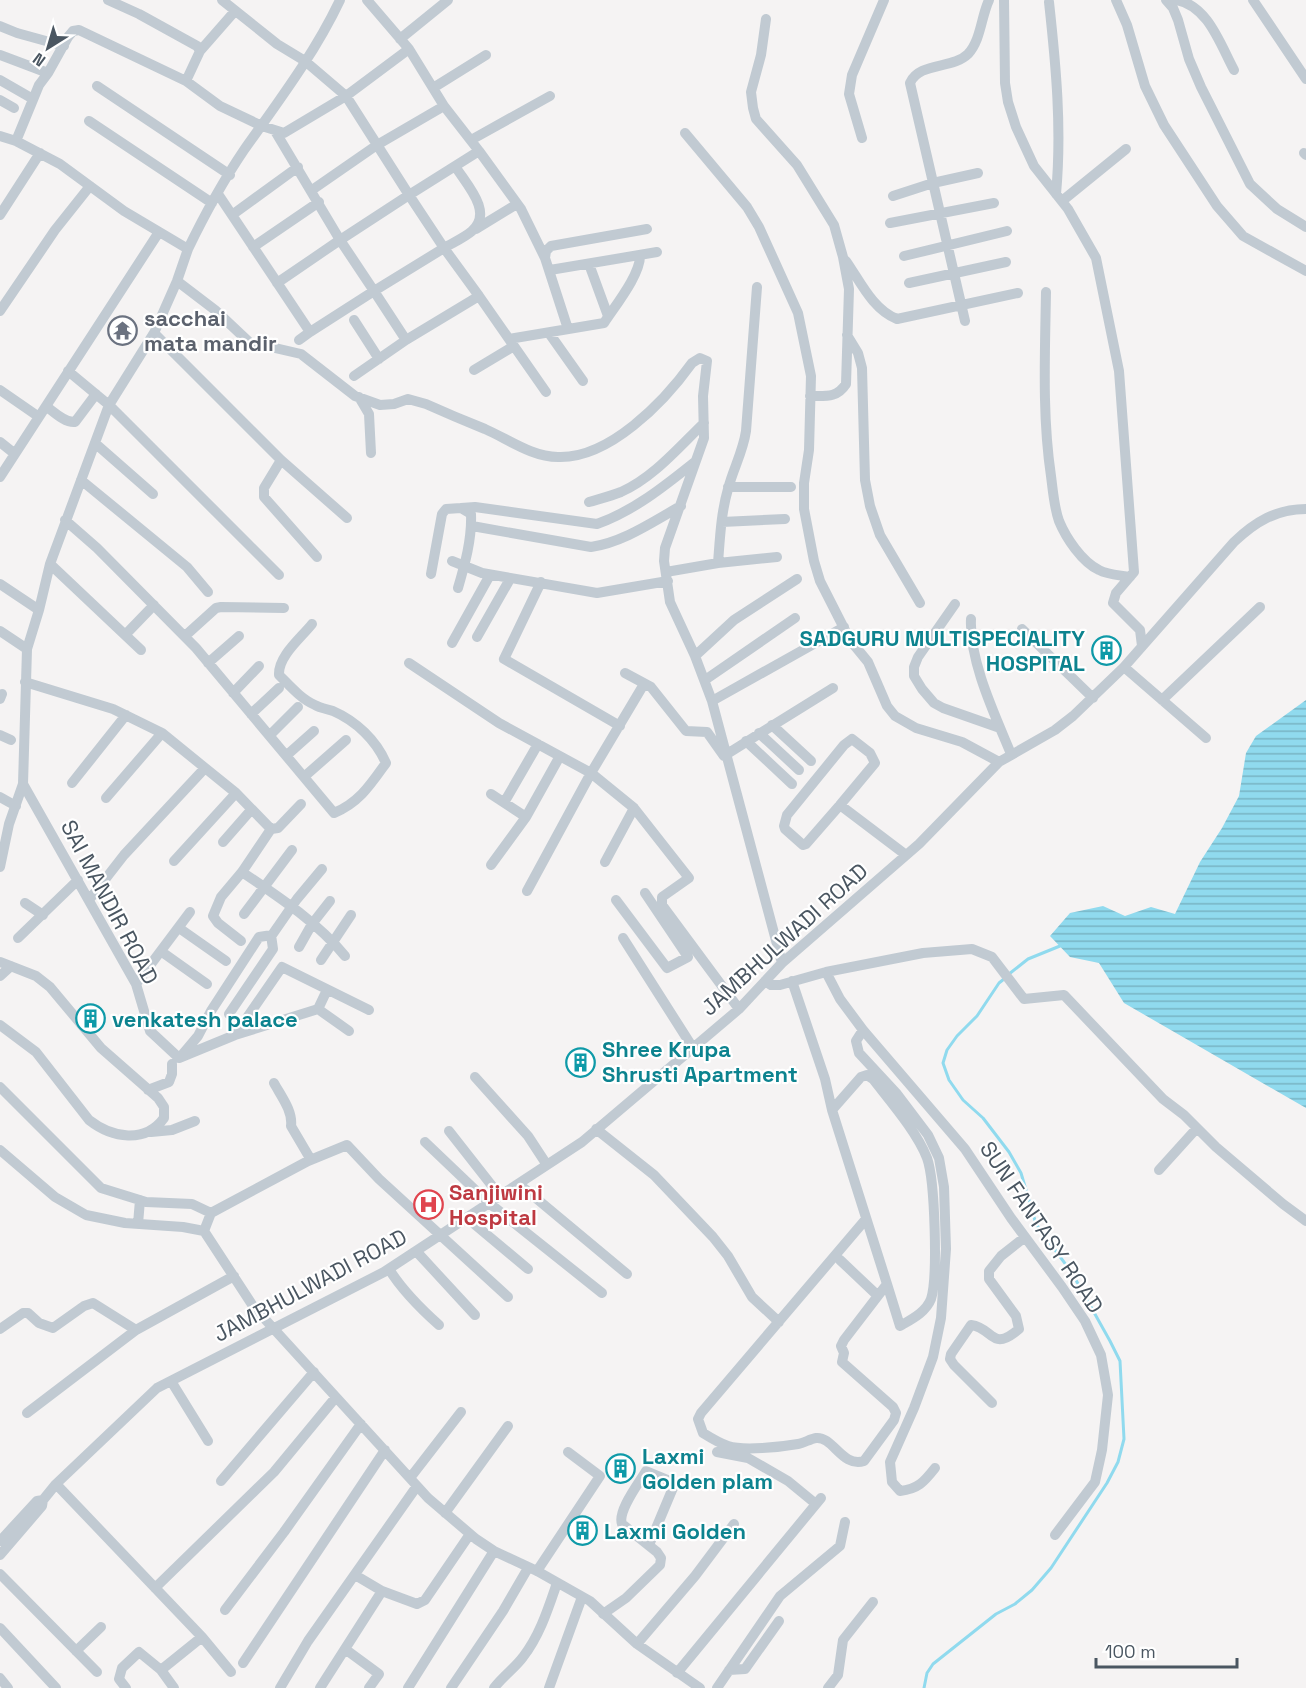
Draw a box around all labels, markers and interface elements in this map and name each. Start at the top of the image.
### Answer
north arrow [18,18,78,78]
text: N [29,48,50,71]
place label: sacchai mata mandir [144,304,277,357]
temple icon: sacchai mata mandir [107,315,139,347]
place label: SADGURU MULTISPECIALITY HOSPITAL [800,624,1085,677]
building icon: SADGURU MULTISPECIALITY HOSPITAL [1090,635,1122,667]
street label: SAI MANDIR ROAD [55,815,165,989]
street label: JAMBHULWADI ROAD [695,857,873,1021]
building icon: venkatesh palace [75,1003,107,1035]
place label: venkatesh palace [112,1005,298,1033]
place label: Shree Krupa Shrusti Apartment [602,1035,798,1088]
building icon: Shree Krupa Shrusti Apartment [565,1046,597,1078]
street label: SUN FANTASY ROAD [974,1136,1110,1318]
place label: Sanjiwini Hospital [449,1178,543,1231]
hospital icon: Sanjiwini Hospital [412,1189,444,1221]
street label: JAMBHULWADI ROAD [208,1222,412,1348]
place label: Laxmi Golden plam [642,1442,773,1495]
building icon: Laxmi Golden plam [605,1453,637,1485]
building icon: Laxmi Golden [567,1515,599,1547]
place label: Laxmi Golden [604,1517,746,1545]
scale bar [1096,1631,1237,1669]
text: 100 m [1105,1640,1156,1663]

